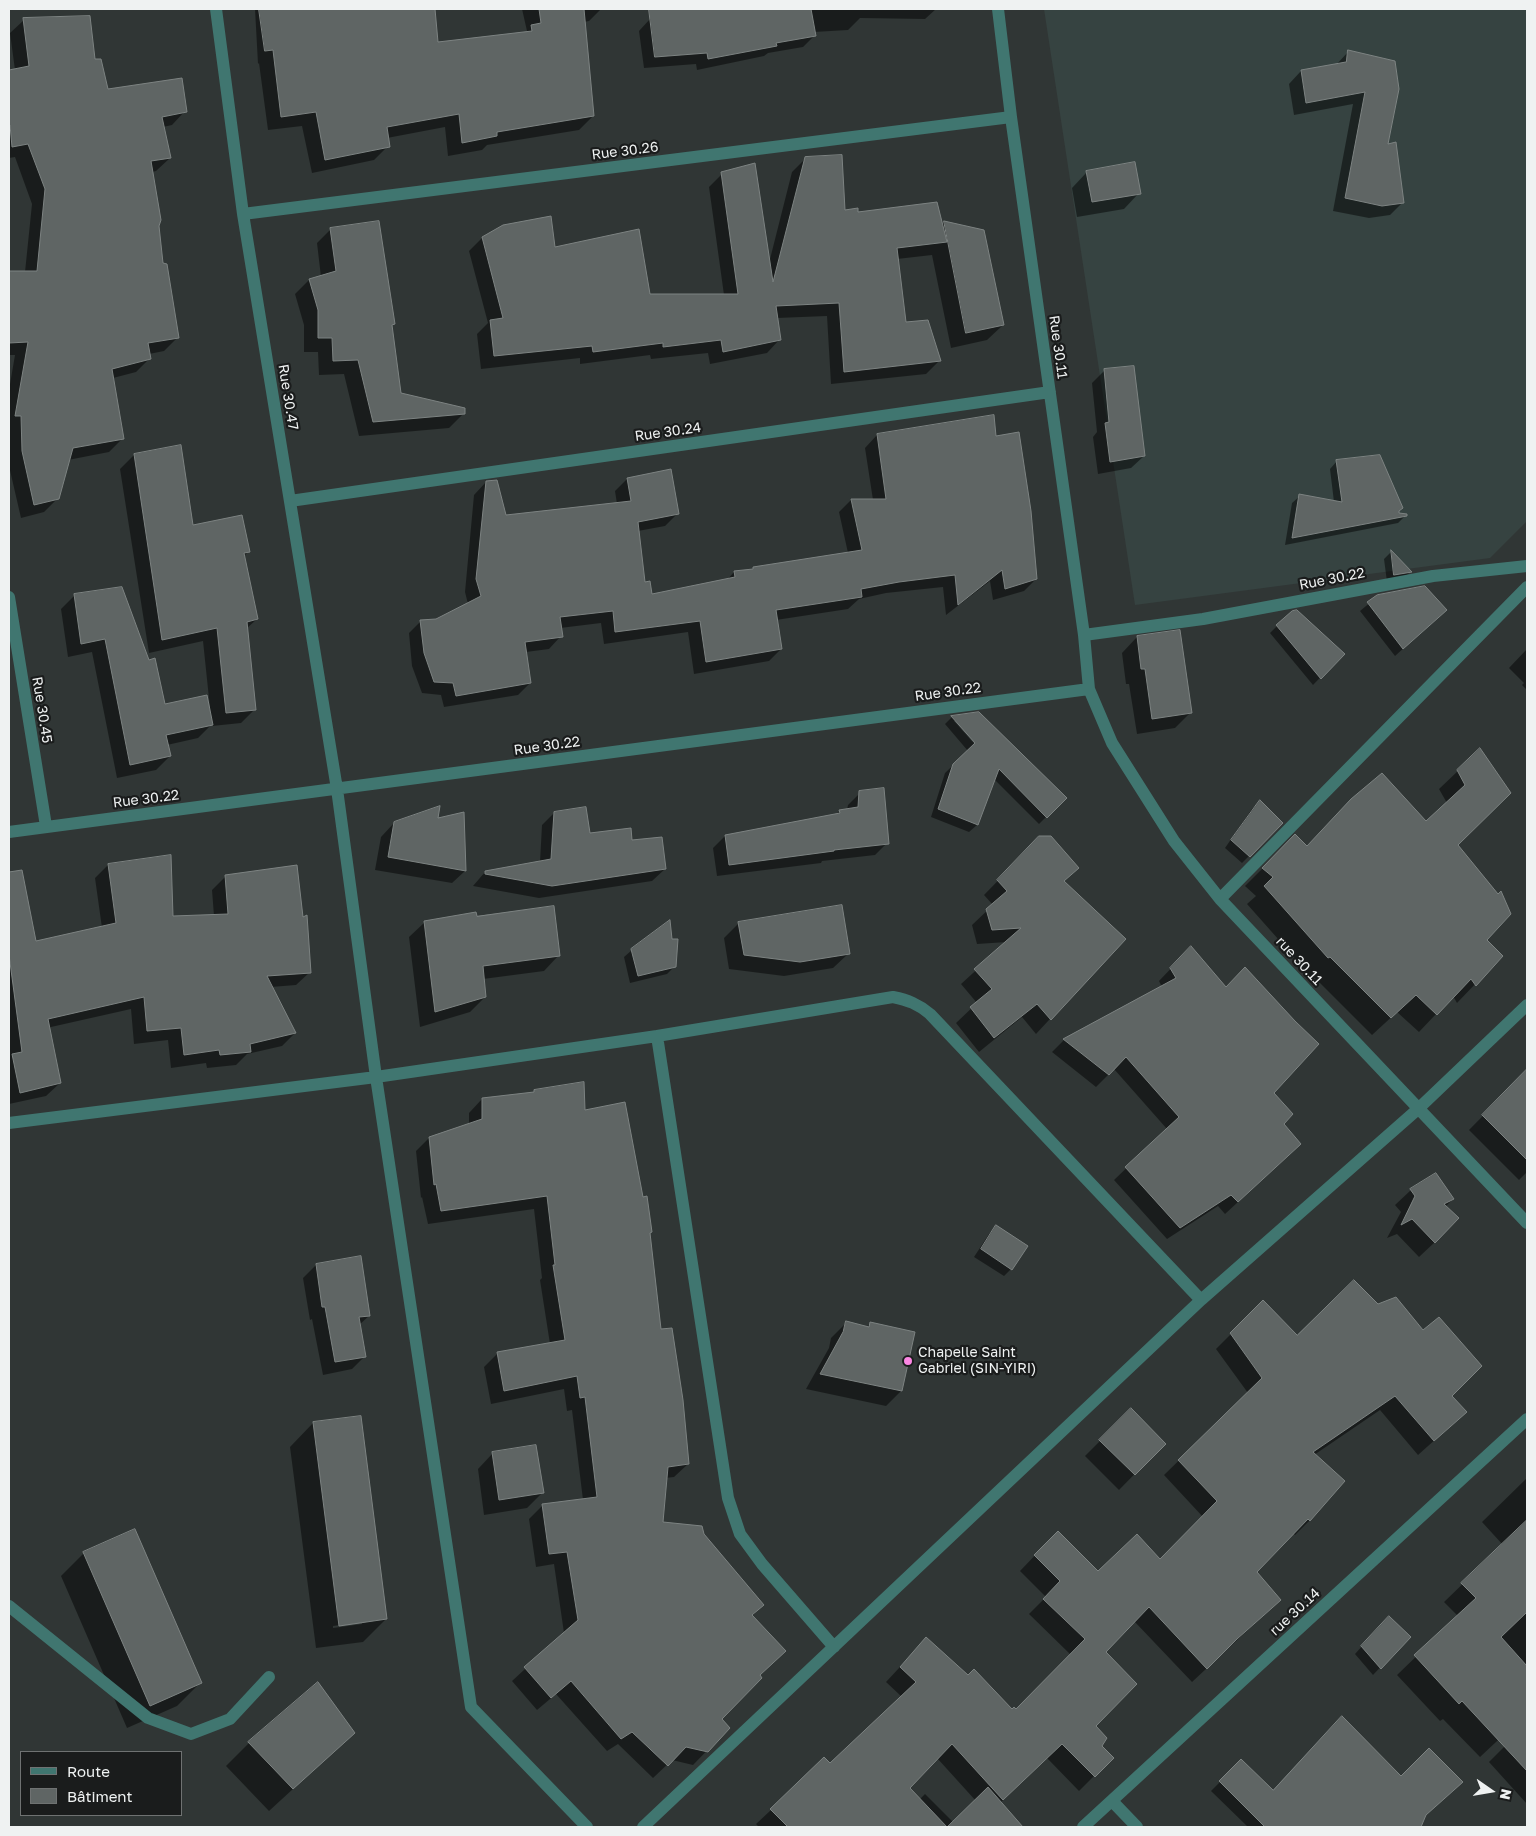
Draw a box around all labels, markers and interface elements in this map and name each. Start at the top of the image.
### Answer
street label: Rue 30.26 [591,139,659,163]
street label: Rue 30.11 [1045,314,1071,380]
street label: Rue 30.47 [275,363,301,431]
street label: Rue 30.24 [634,419,702,445]
street label: Rue 30.22 [1298,564,1366,594]
street label: Rue 30.45 [28,676,56,744]
street label: Rue 30.22 [914,679,982,705]
street label: Rue 30.22 [513,733,581,759]
street label: Rue 30.22 [112,787,180,811]
street label: rue 30.11 [1272,933,1326,989]
place label: Chapelle Saint Gabriel (SIN-YIRI) [918,1345,1036,1378]
marker: Chapelle Saint Gabriel (SIN-YIRI) [902,1355,914,1367]
street label: rue 30.14 [1267,1585,1323,1639]
legend [20,1751,182,1816]
text: Route [67,1762,110,1780]
north arrow [1466,1766,1516,1816]
text: Bâtiment [67,1787,132,1805]
text: N [1497,1787,1516,1802]

